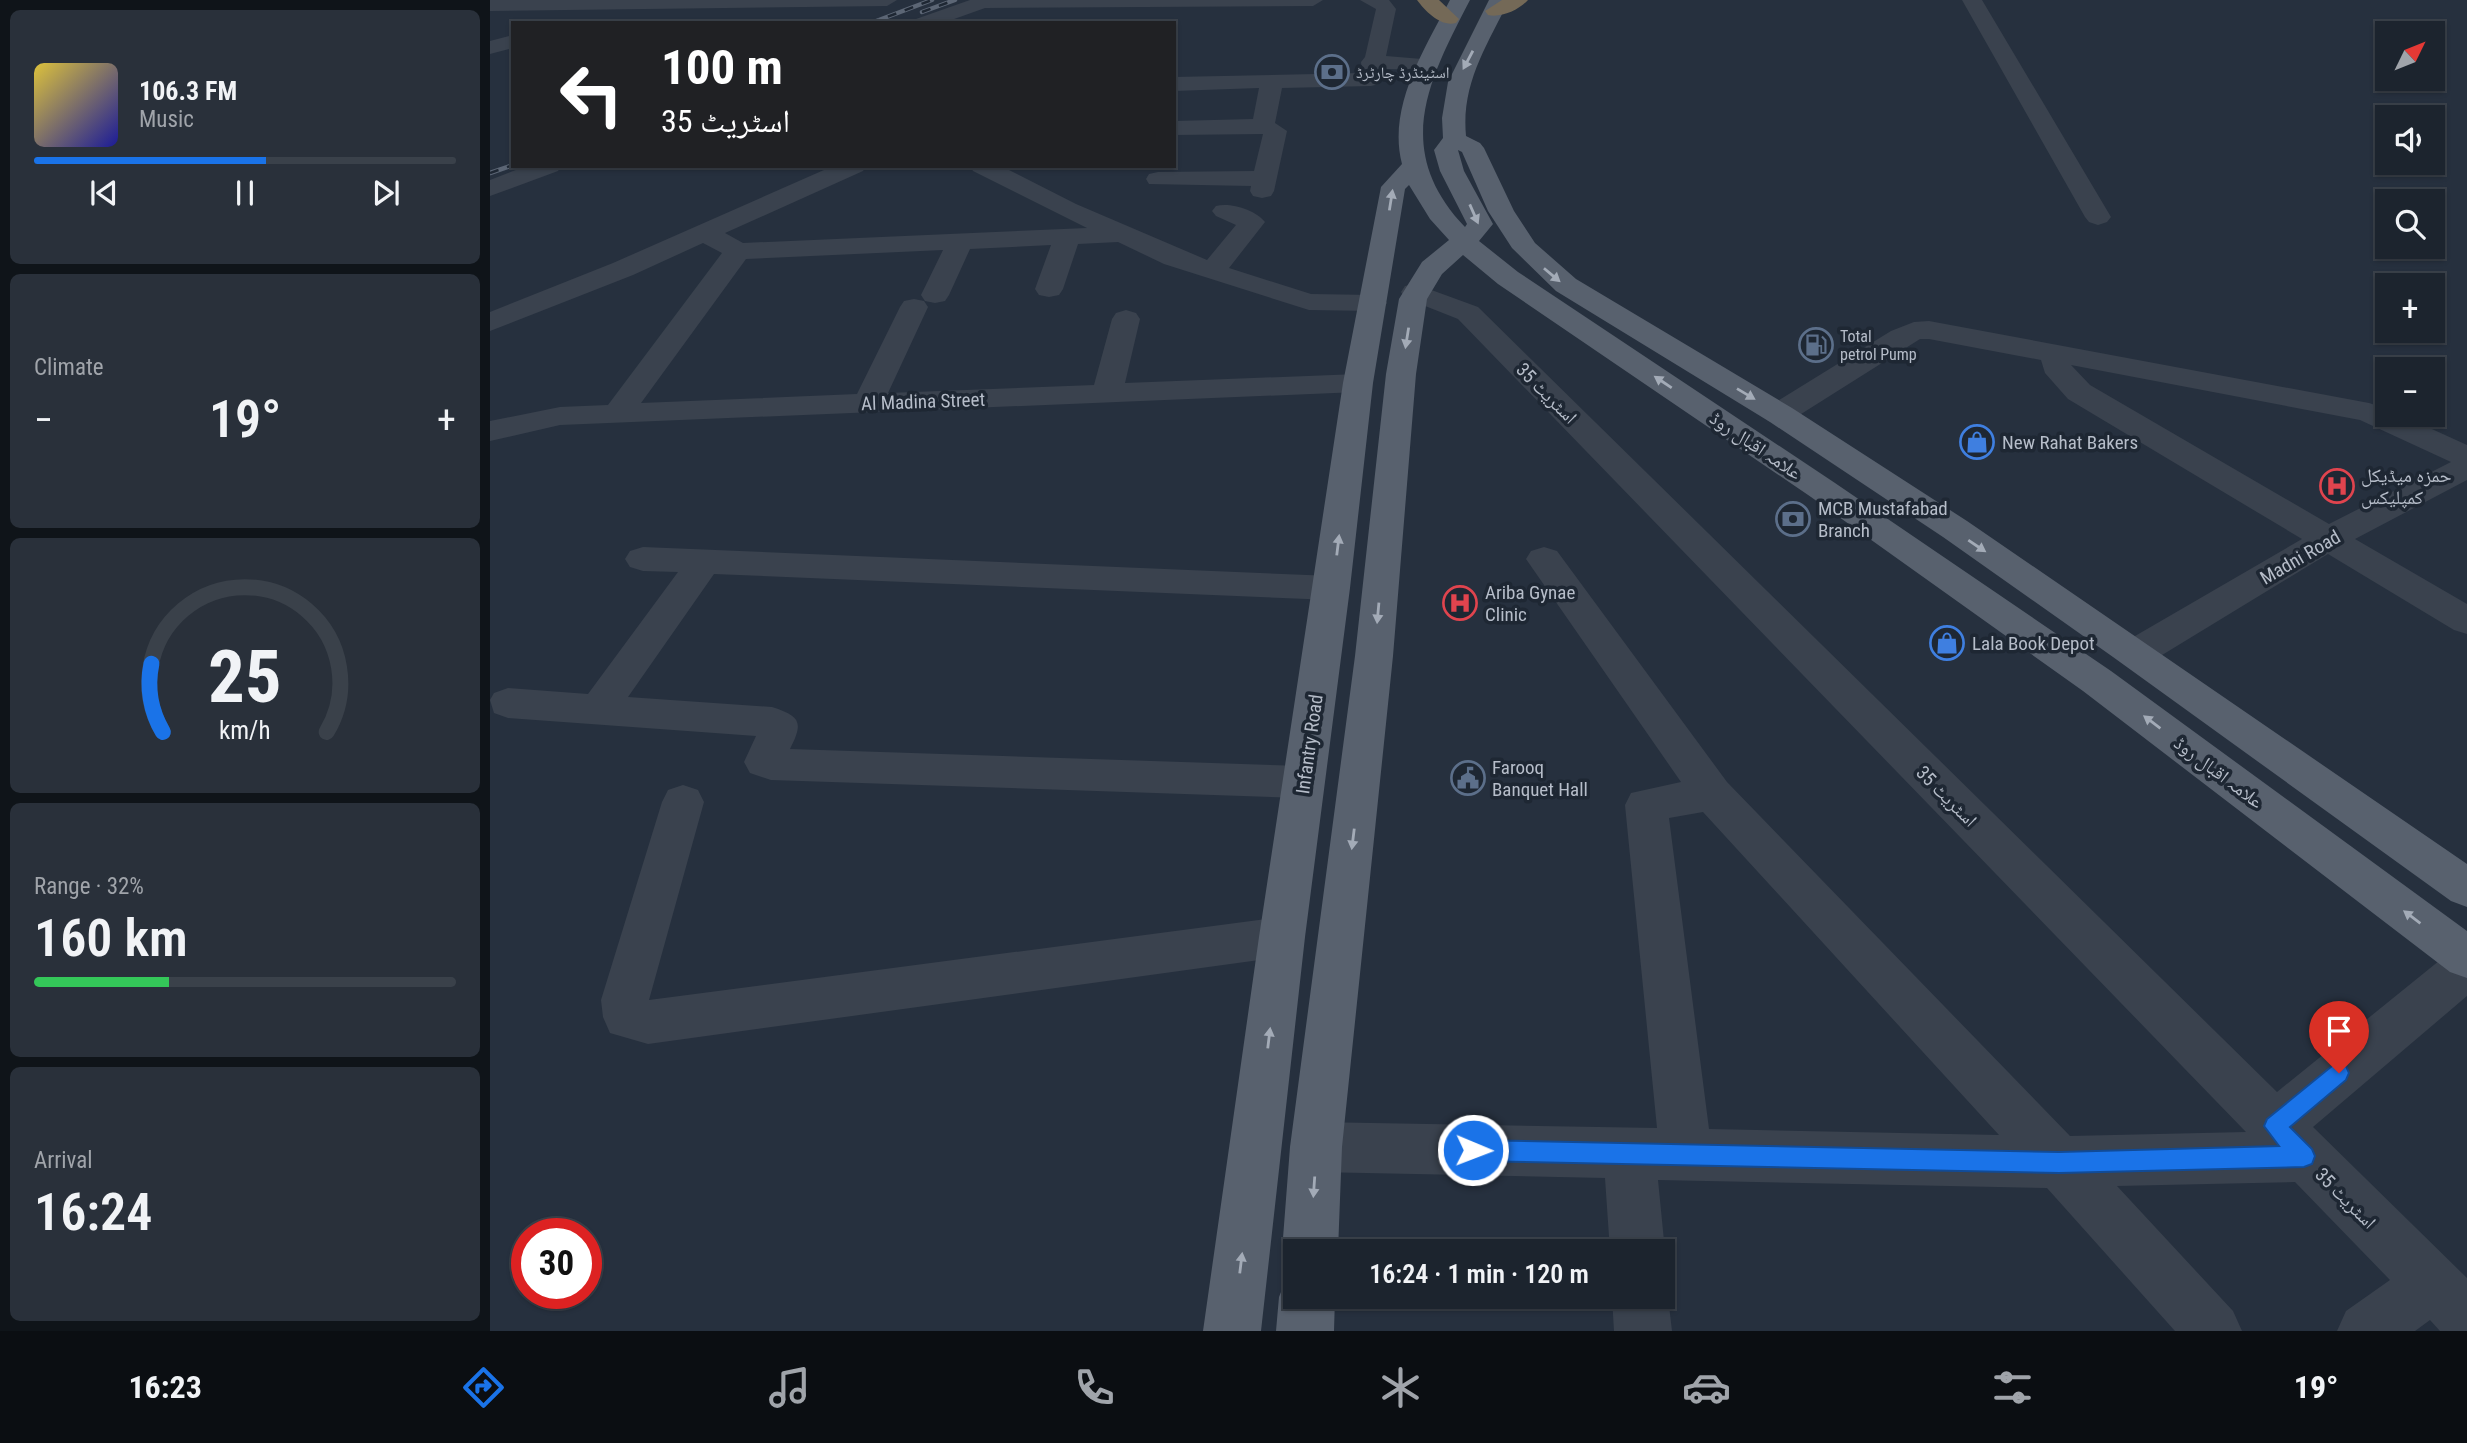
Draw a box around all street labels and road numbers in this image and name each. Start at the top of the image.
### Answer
street label: اسٹریٹ 35 [1511,358,1582,429]
street label: Al Madina Street [861,388,985,415]
street label: علامہ اقبال روڈ [1705,406,1806,485]
street label: Madni Road [2256,525,2345,590]
street label: Infantry Road [1291,693,1328,795]
street label: علامہ اقبال روڈ [2170,731,2268,814]
street label: اسٹریٹ 35 [1911,761,1982,832]
street label: اسٹریٹ 35 [2310,1163,2381,1234]

